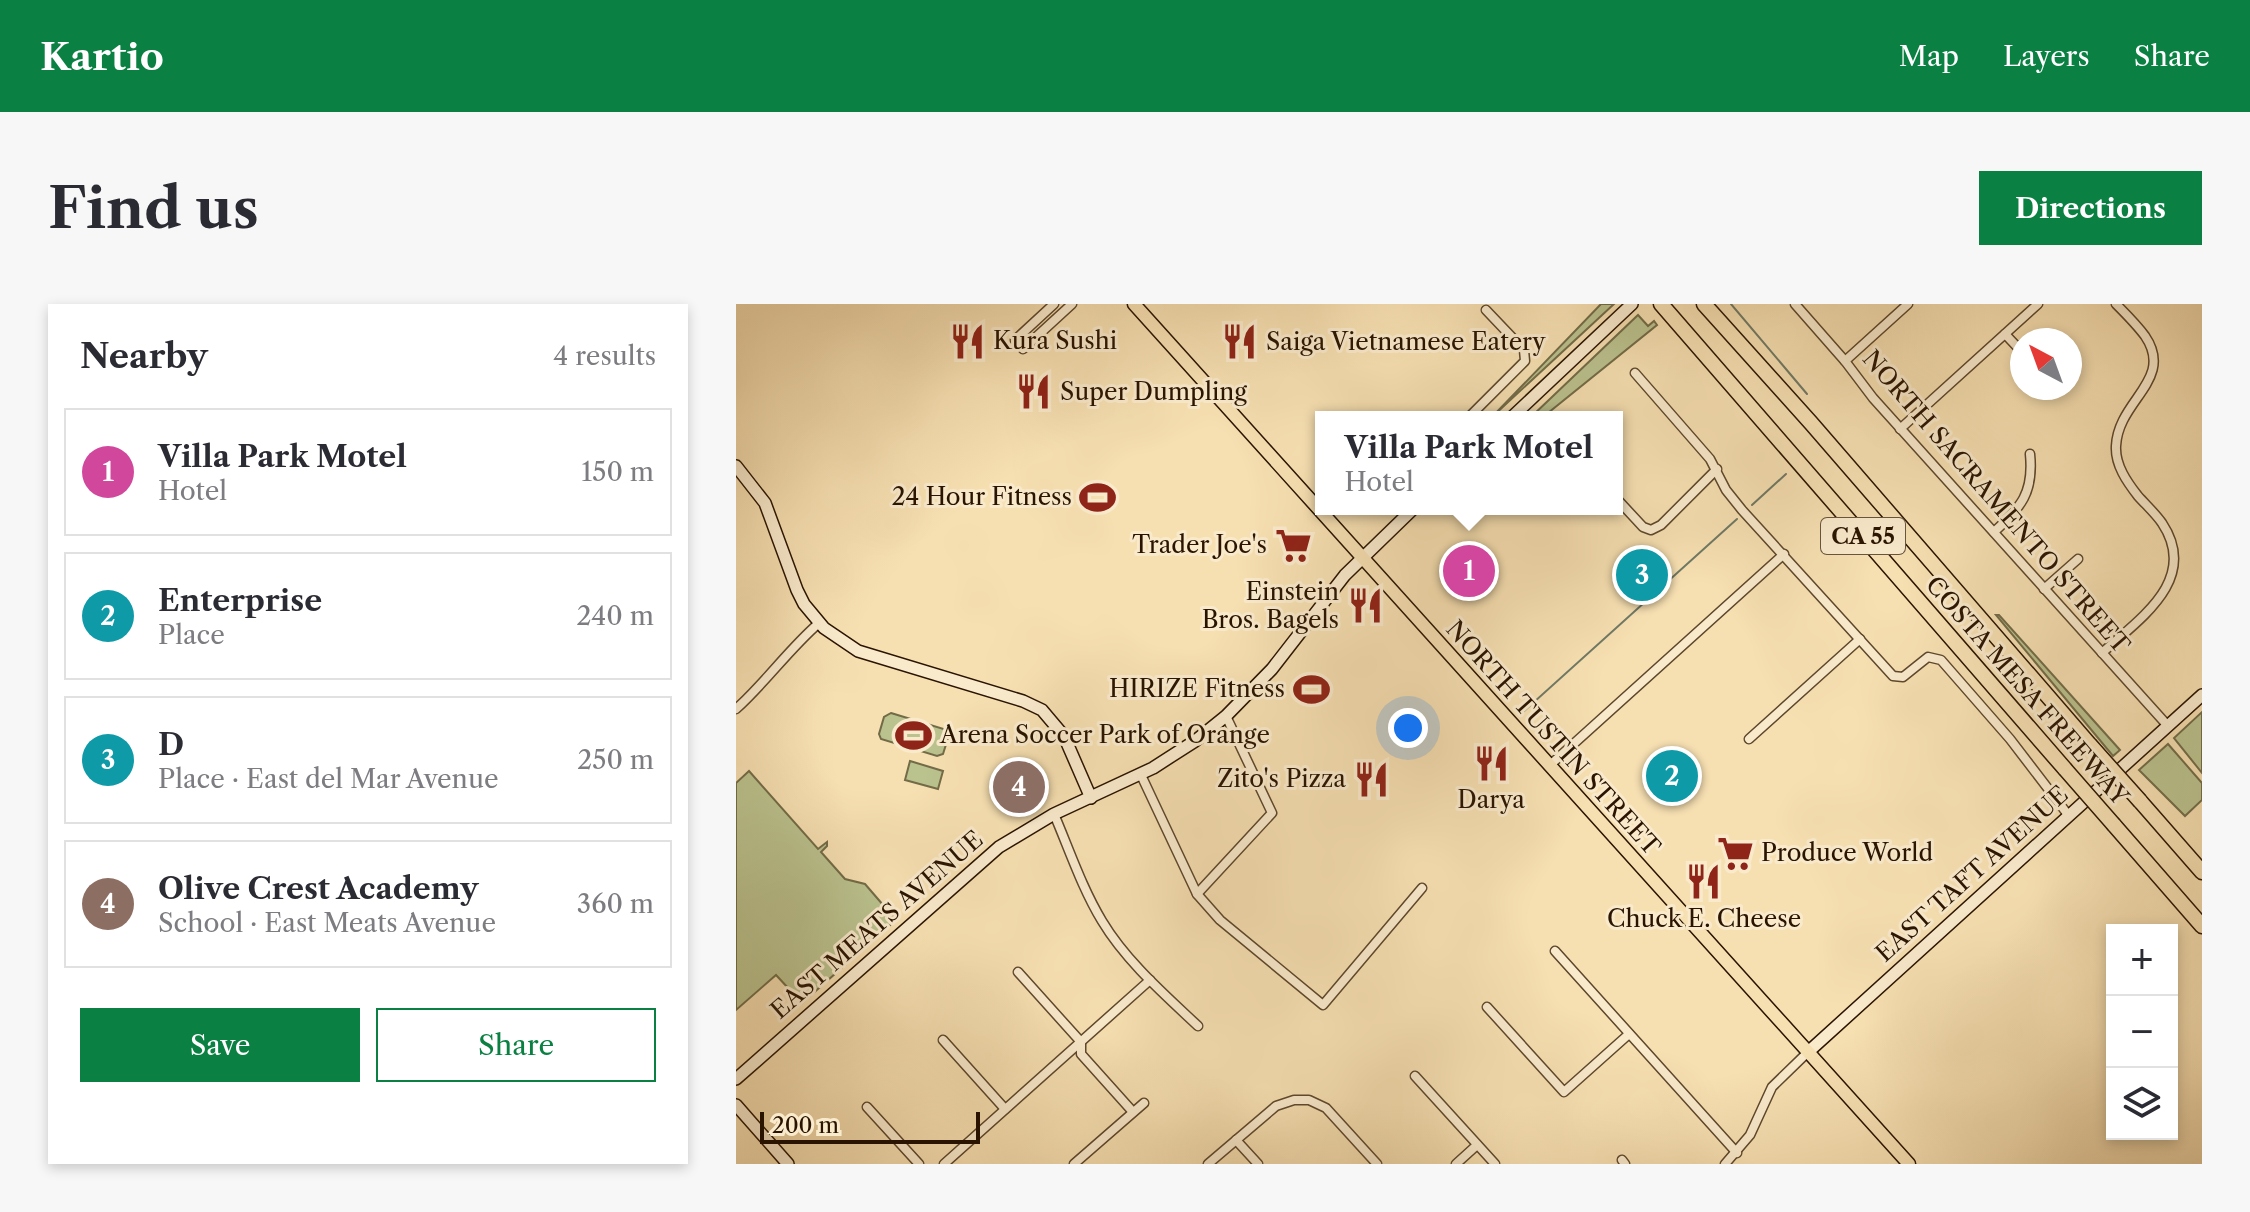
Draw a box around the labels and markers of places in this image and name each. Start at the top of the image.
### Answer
restaurant icon: Kura Sushi [948,322,986,360]
restaurant icon: Saiga Vietnamese Eatery [1221,323,1259,361]
place label: Kura Sushi [993,326,1117,355]
place label: Saiga Vietnamese Eatery [1266,327,1546,356]
restaurant icon: Super Dumpling [1015,373,1053,411]
place label: Super Dumpling [1060,377,1247,406]
sports icon: 24 Hour Fitness [1079,478,1117,516]
place label: 24 Hour Fitness [892,482,1072,511]
supermarket icon: Trader Joe's [1274,526,1312,564]
place label: Trader Joe's [1132,530,1267,559]
pin: 1 [1443,541,1495,601]
pin: 3 [1616,545,1668,605]
place label: Einstein Bros. Bagels [1202,577,1339,634]
restaurant icon: Einstein Bros. Bagels [1346,587,1384,625]
sports icon: HIRIZE Fitness [1292,670,1330,708]
place label: HIRIZE Fitness [1109,674,1285,703]
sports icon: Arena Soccer Park of Orange [895,716,933,754]
place label: Arena Soccer Park of Orange [939,720,1270,749]
restaurant icon: Darya [1472,744,1510,782]
pin: 2 [1646,746,1698,806]
pin: 4 [993,757,1045,817]
restaurant icon: Zito's Pizza [1353,760,1391,798]
place label: Zito's Pizza [1217,764,1346,793]
place label: Darya [1457,785,1525,814]
supermarket icon: Produce World [1716,834,1754,872]
place label: Produce World [1761,838,1934,867]
restaurant icon: Chuck E. Cheese [1685,863,1723,901]
place label: Chuck E. Cheese [1607,904,1801,933]

